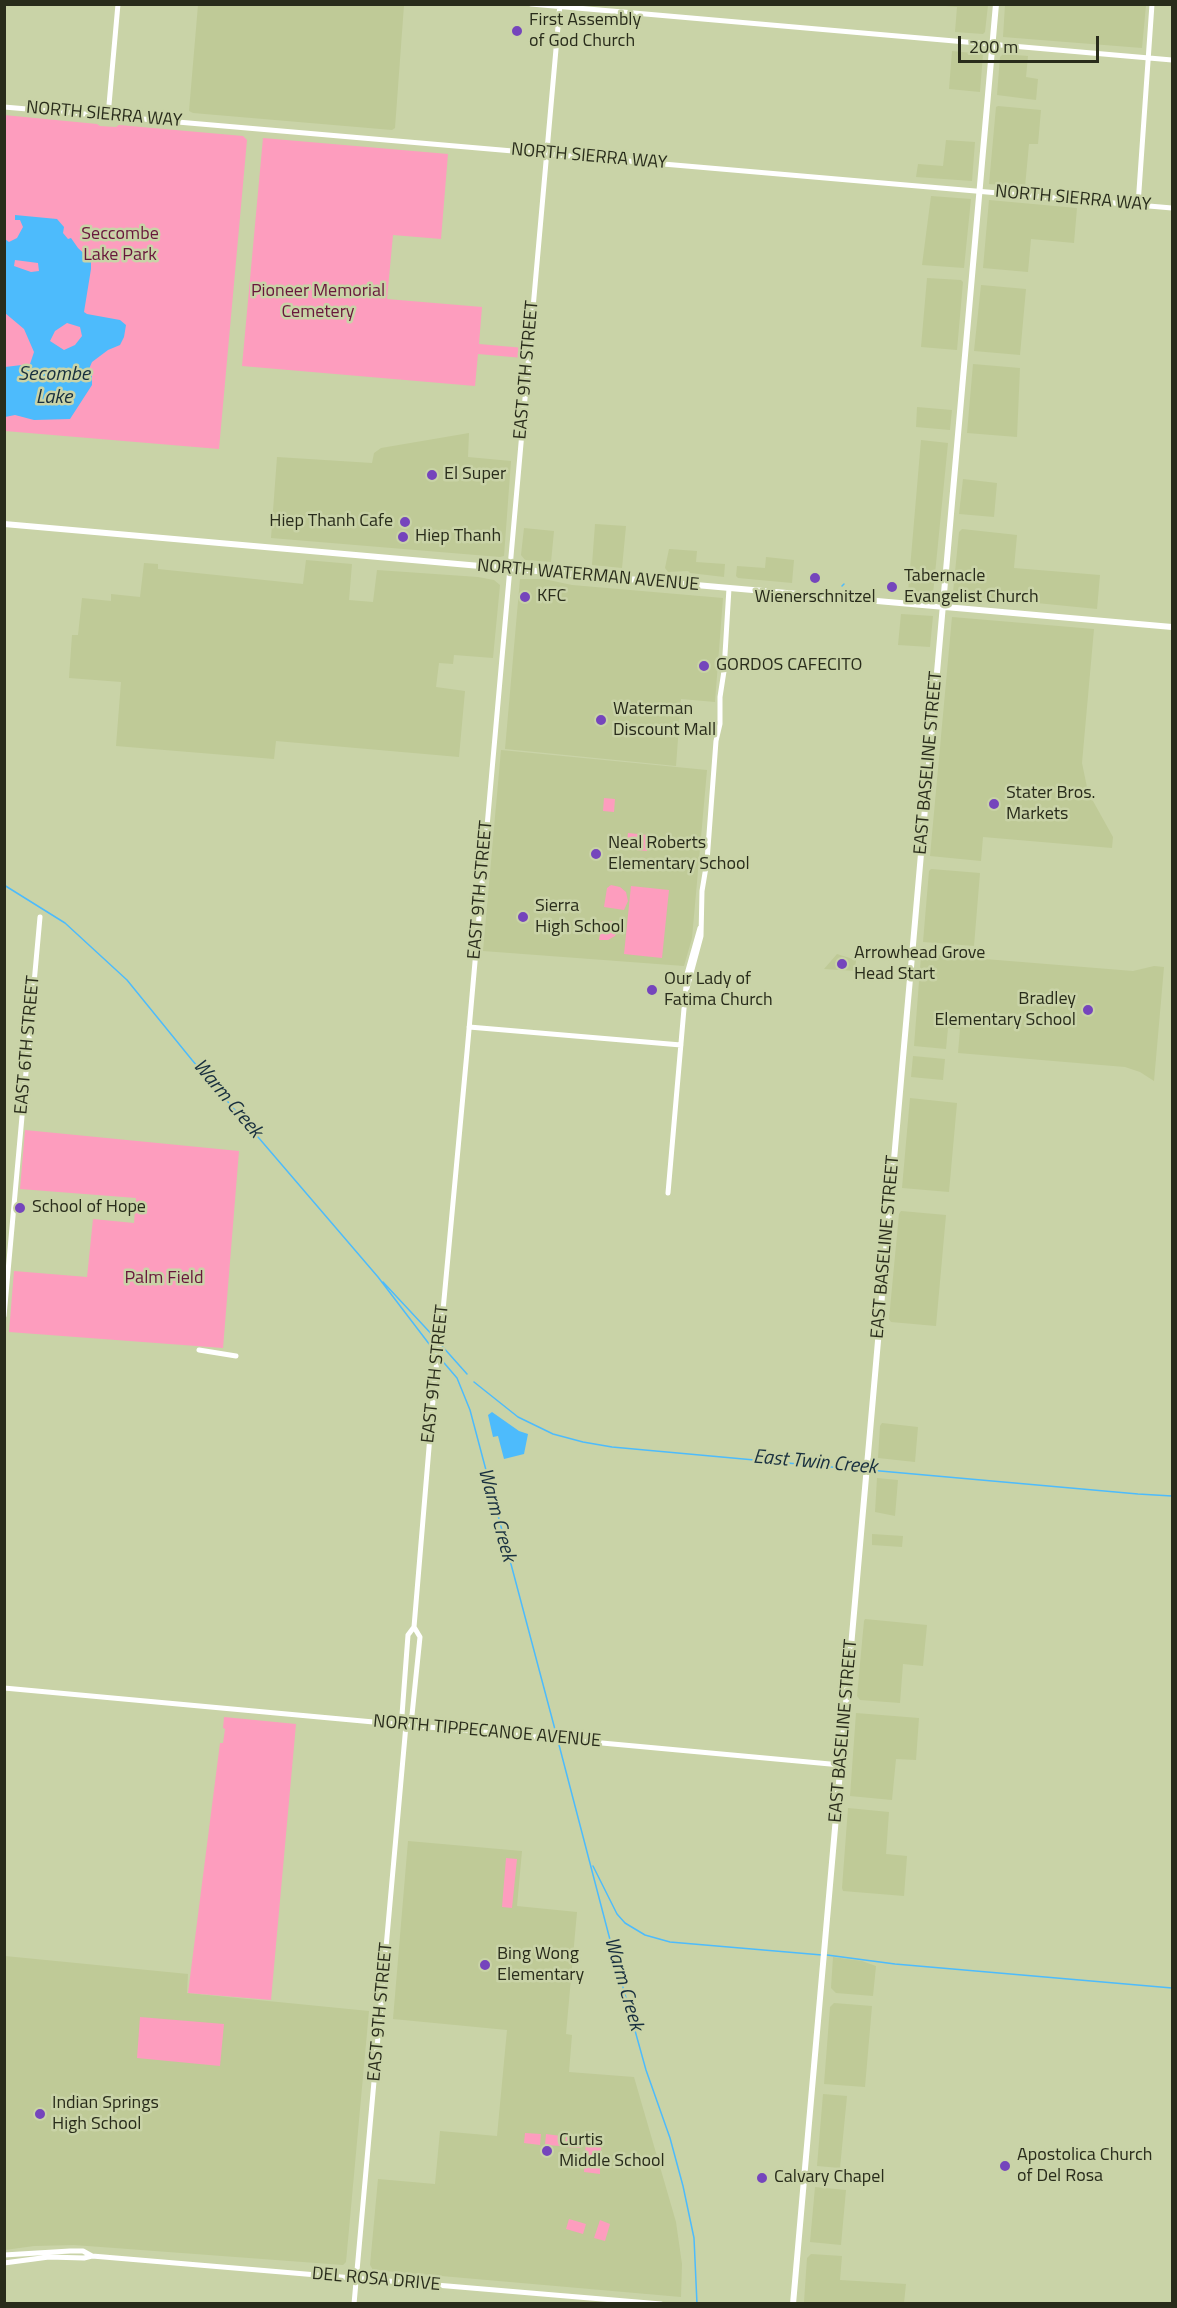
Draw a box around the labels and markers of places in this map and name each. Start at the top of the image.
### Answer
place label: First Assembly of God Church [529,10,641,52]
marker: First Assembly of God Church [510,24,524,38]
place label: El Super [444,464,506,486]
marker: El Super [425,468,439,482]
place label: Hiep Thanh Cafe [269,511,393,533]
marker: Hiep Thanh Cafe [398,515,412,529]
place label: Hiep Thanh [415,526,501,548]
marker: Hiep Thanh [396,530,410,544]
place label: Tabernacle Evangelist Church [904,566,1039,608]
marker: Wienerschnitzel [808,571,822,585]
marker: Tabernacle Evangelist Church [885,580,899,594]
place label: KFC [537,586,566,608]
place label: Wienerschnitzel [754,587,876,609]
marker: KFC [518,590,532,604]
place label: GORDOS CAFECITO [716,655,862,677]
marker: GORDOS CAFECITO [697,659,711,673]
place label: Waterman Discount Mall [613,699,716,742]
marker: Waterman Discount Mall [594,713,608,727]
place label: Stater Bros. Markets [1006,783,1095,826]
marker: Stater Bros. Markets [987,797,1001,811]
place label: Neal Roberts Elementary School [608,833,750,876]
marker: Neal Roberts Elementary School [589,847,603,861]
place label: Sierra High School [535,896,624,938]
marker: Sierra High School [516,910,530,924]
place label: Arrowhead Grove Head Start [854,943,985,986]
marker: Arrowhead Grove Head Start [835,957,849,971]
place label: Our Lady of Fatima Church [664,969,773,1012]
marker: Our Lady of Fatima Church [645,983,659,997]
place label: Bradley Elementary School [934,989,1076,1032]
marker: Bradley Elementary School [1081,1003,1095,1017]
place label: School of Hope [32,1197,146,1219]
marker: School of Hope [13,1201,27,1215]
place label: Bing Wong Elementary [497,1944,584,1986]
marker: Bing Wong Elementary [478,1958,492,1972]
place label: Indian Springs High School [52,2093,159,2136]
marker: Indian Springs High School [33,2107,47,2121]
place label: Curtis Middle School [559,2130,665,2172]
marker: Curtis Middle School [540,2144,554,2158]
place label: Apostolica Church of Del Rosa [1017,2145,1152,2188]
marker: Apostolica Church of Del Rosa [998,2159,1012,2173]
place label: Calvary Chapel [774,2167,885,2189]
marker: Calvary Chapel [755,2171,769,2185]

